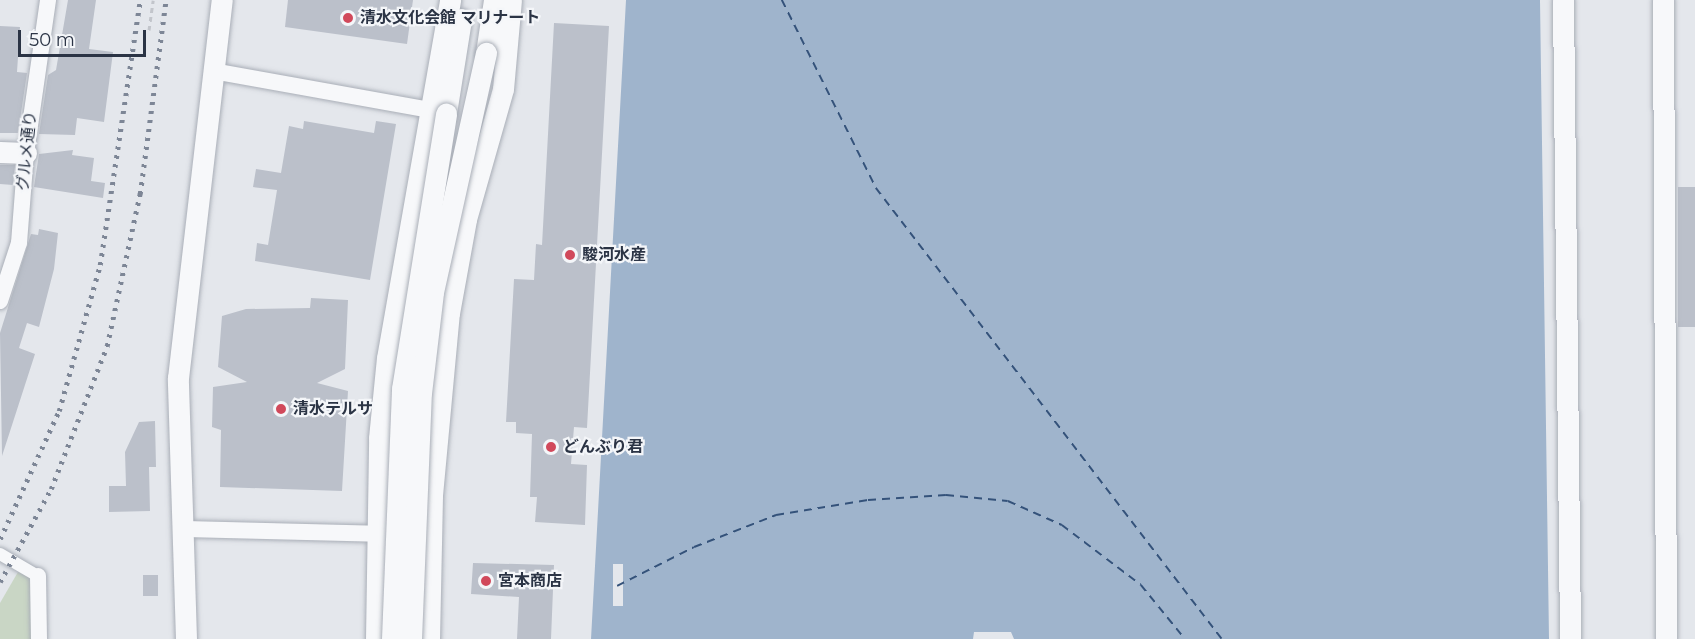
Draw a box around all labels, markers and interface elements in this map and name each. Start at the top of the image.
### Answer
place label: 清水文化会館 マリナート [360,8,541,28]
marker: 清水文化会館 マリナート [341,11,355,25]
scale bar [21,18,148,56]
text: 50 m [29,29,75,51]
street label: グルメ通り [13,110,41,192]
place label: 駿河水産 [582,245,646,265]
marker: 駿河水産 [563,248,577,262]
place label: 清水テルサ [293,399,373,419]
marker: 清水テルサ [274,402,288,416]
place label: どんぶり君 [563,437,643,457]
marker: どんぶり君 [544,440,558,454]
place label: 宮本商店 [498,571,562,591]
marker: 宮本商店 [479,574,493,588]

